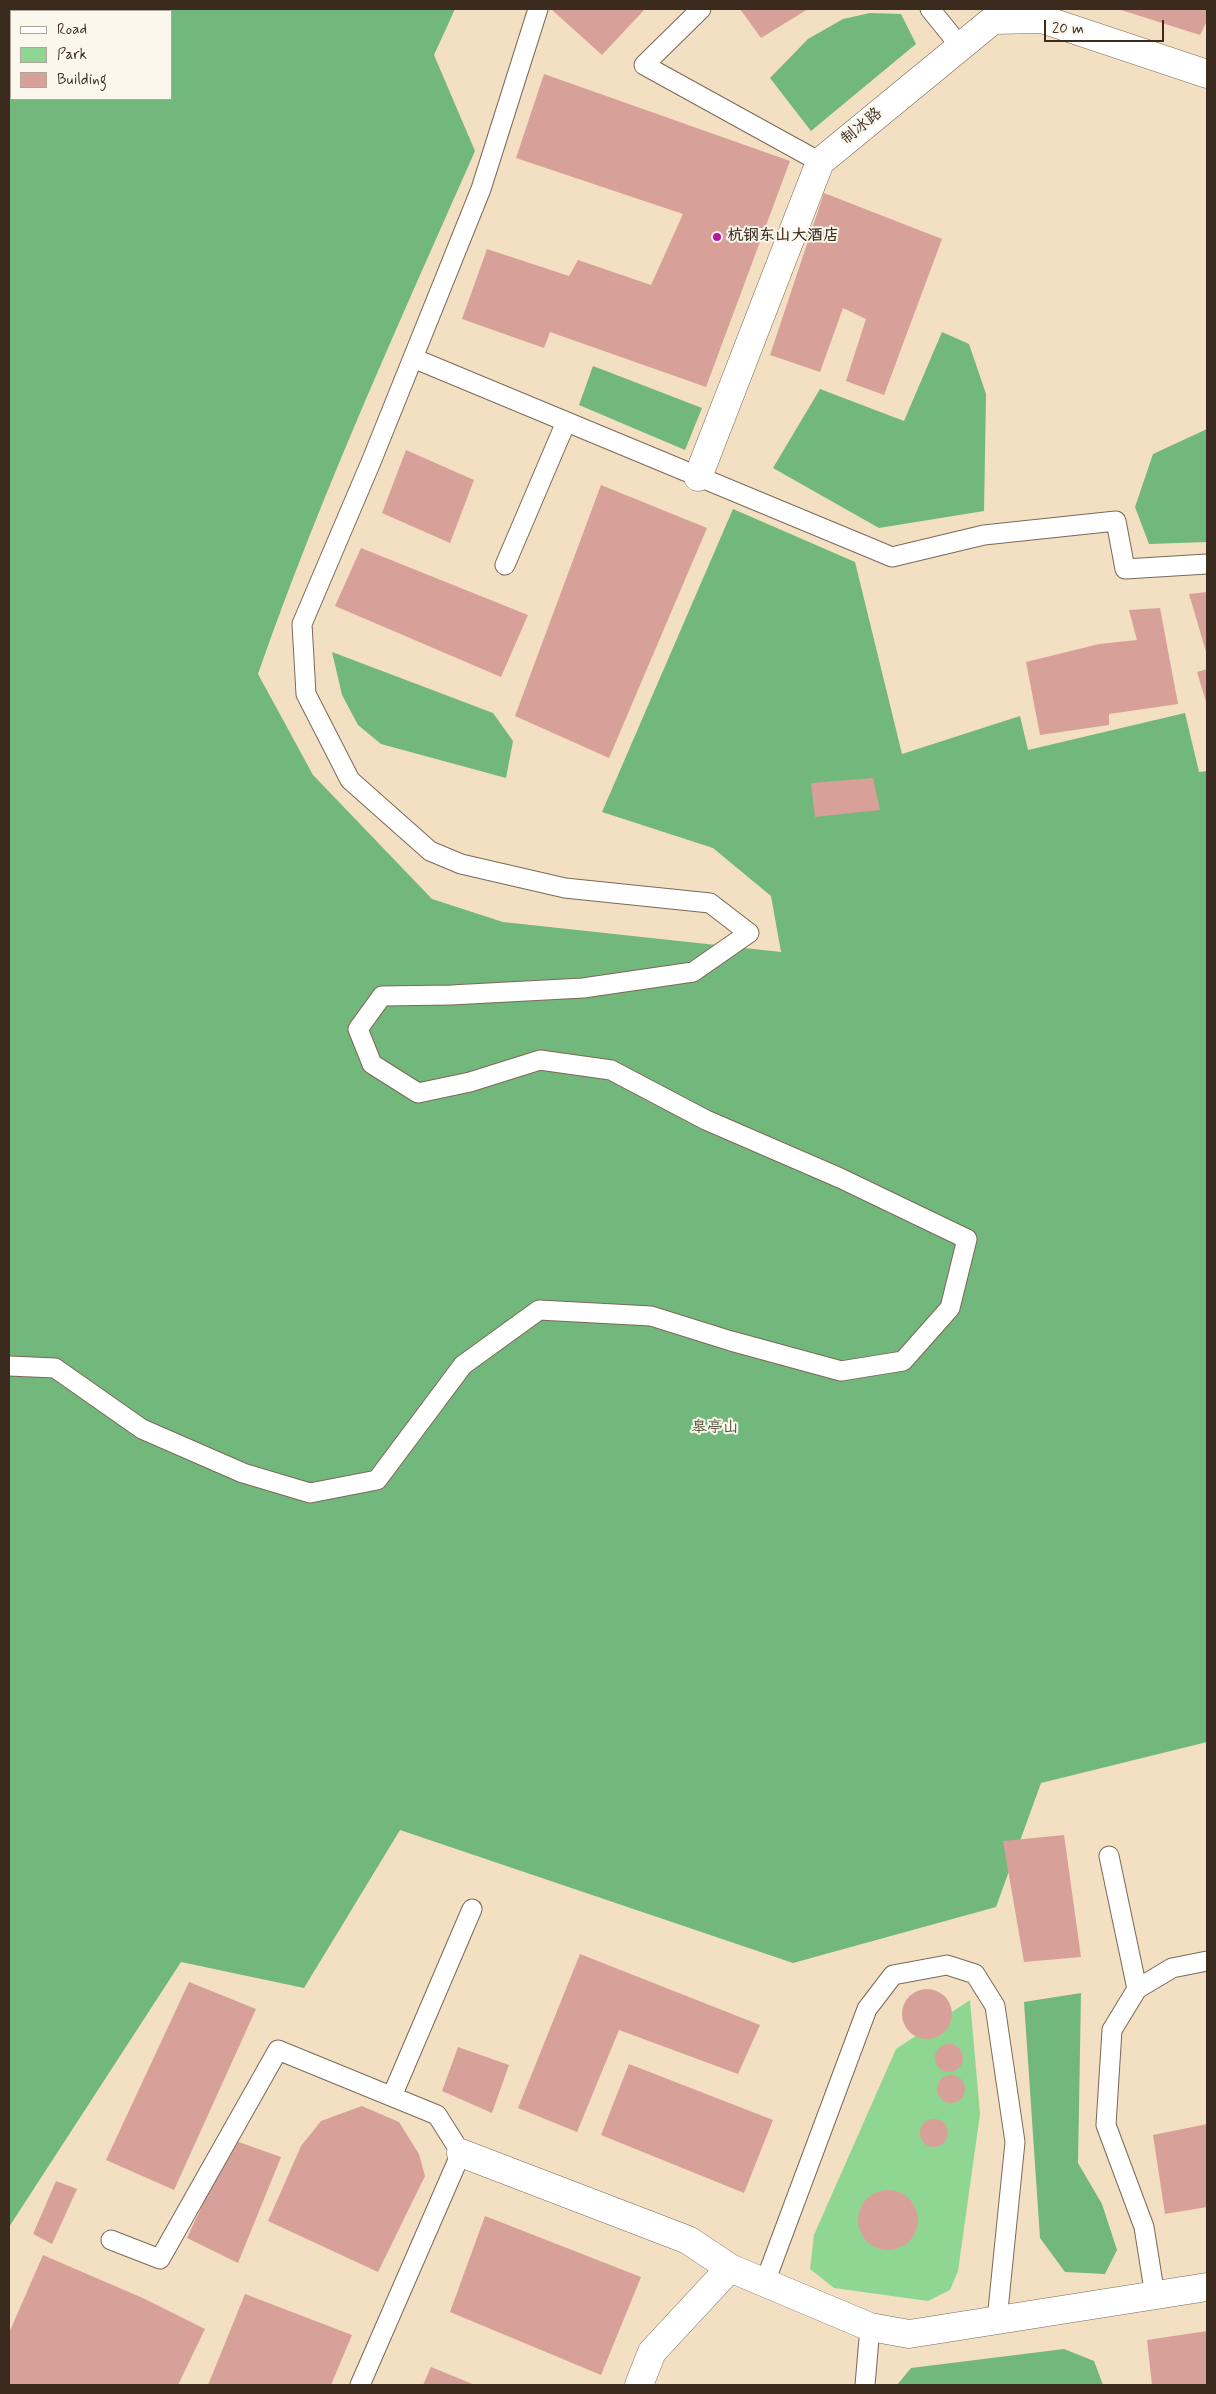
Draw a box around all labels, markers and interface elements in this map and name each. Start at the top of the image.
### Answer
legend [10,10,172,100]
scale bar [1046,10,1166,42]
text: 20 m [1052,19,1084,39]
text: Road [57,20,87,40]
text: Park [57,45,87,65]
text: Building [57,70,107,90]
street label: 制冰路 [837,104,887,150]
place label: 杭钢东山大酒店 [727,227,839,247]
marker: 杭钢东山大酒店 [711,231,723,243]
park label: 皋亭山 [691,1419,739,1439]

